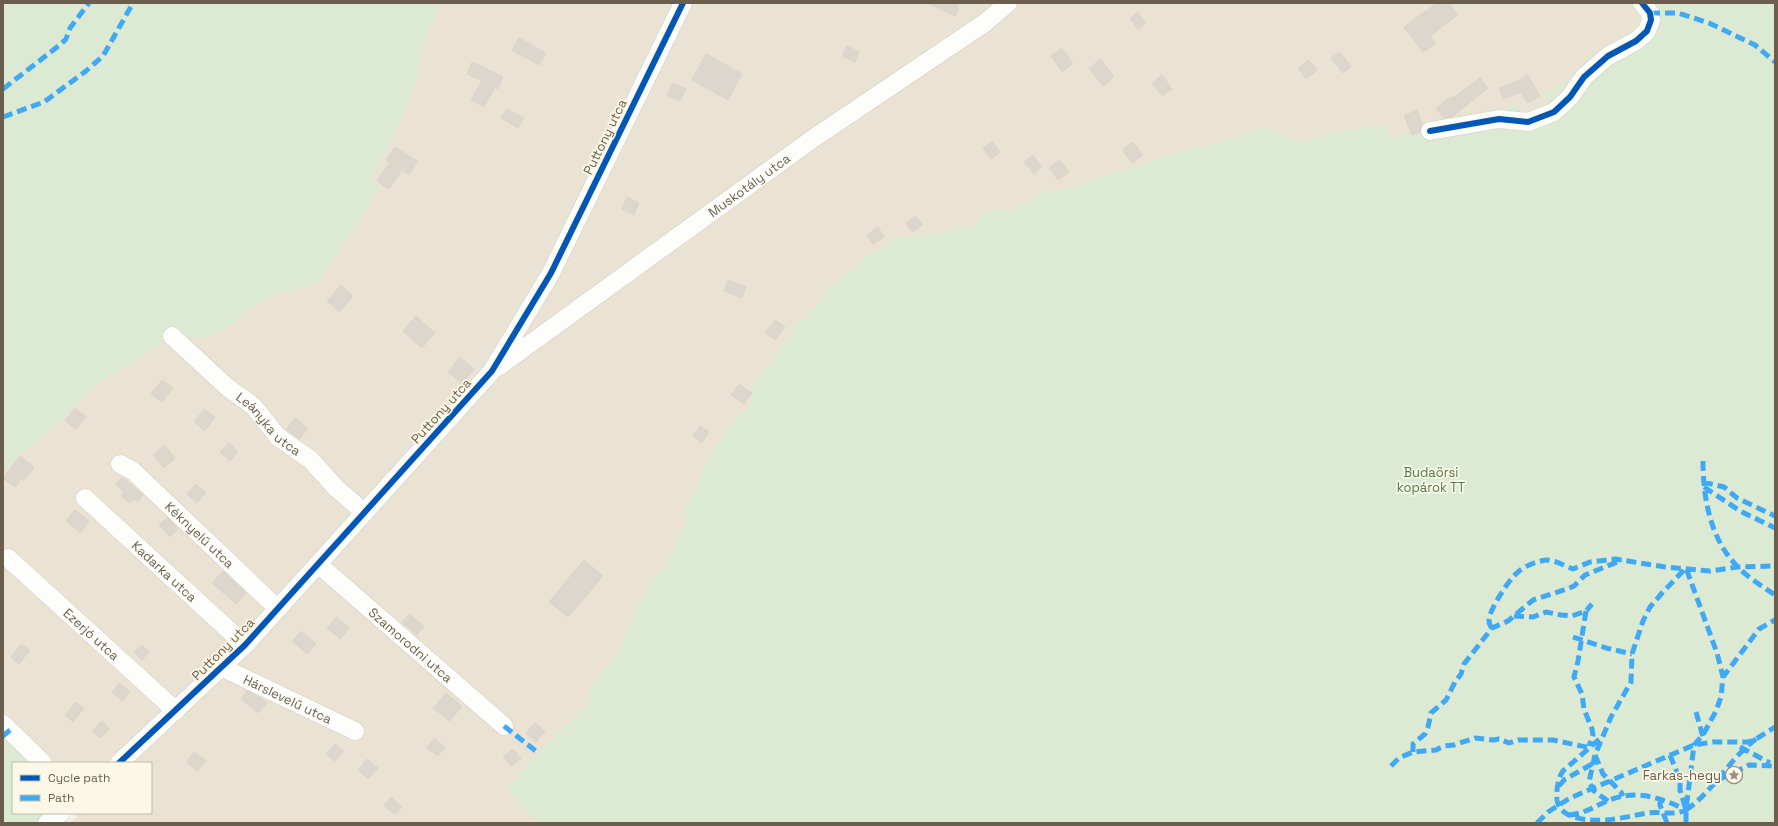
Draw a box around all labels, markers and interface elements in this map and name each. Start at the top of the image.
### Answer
street label: Puttony utca [579,96,631,178]
street label: Muskotály utca [705,149,794,220]
street label: Puttony utca [407,374,475,447]
street label: Leányka utca [233,388,305,459]
park label: Budaörsi kopárok TT [1397,464,1466,496]
street label: Kéknyelű utca [162,498,238,572]
street label: Kadarka utca [128,537,201,606]
street label: Ezerjó utca [60,604,124,664]
street label: Szamorodni utca [365,604,457,686]
street label: Puttony utca [188,614,258,684]
street label: Hárslevelű utca [241,670,335,728]
legend [12,762,152,814]
place icon: Farkas-hegy [1724,765,1744,785]
place label: Farkas-hegy [1643,767,1721,784]
text: Cycle path [48,770,110,786]
text: Path [48,790,74,806]

